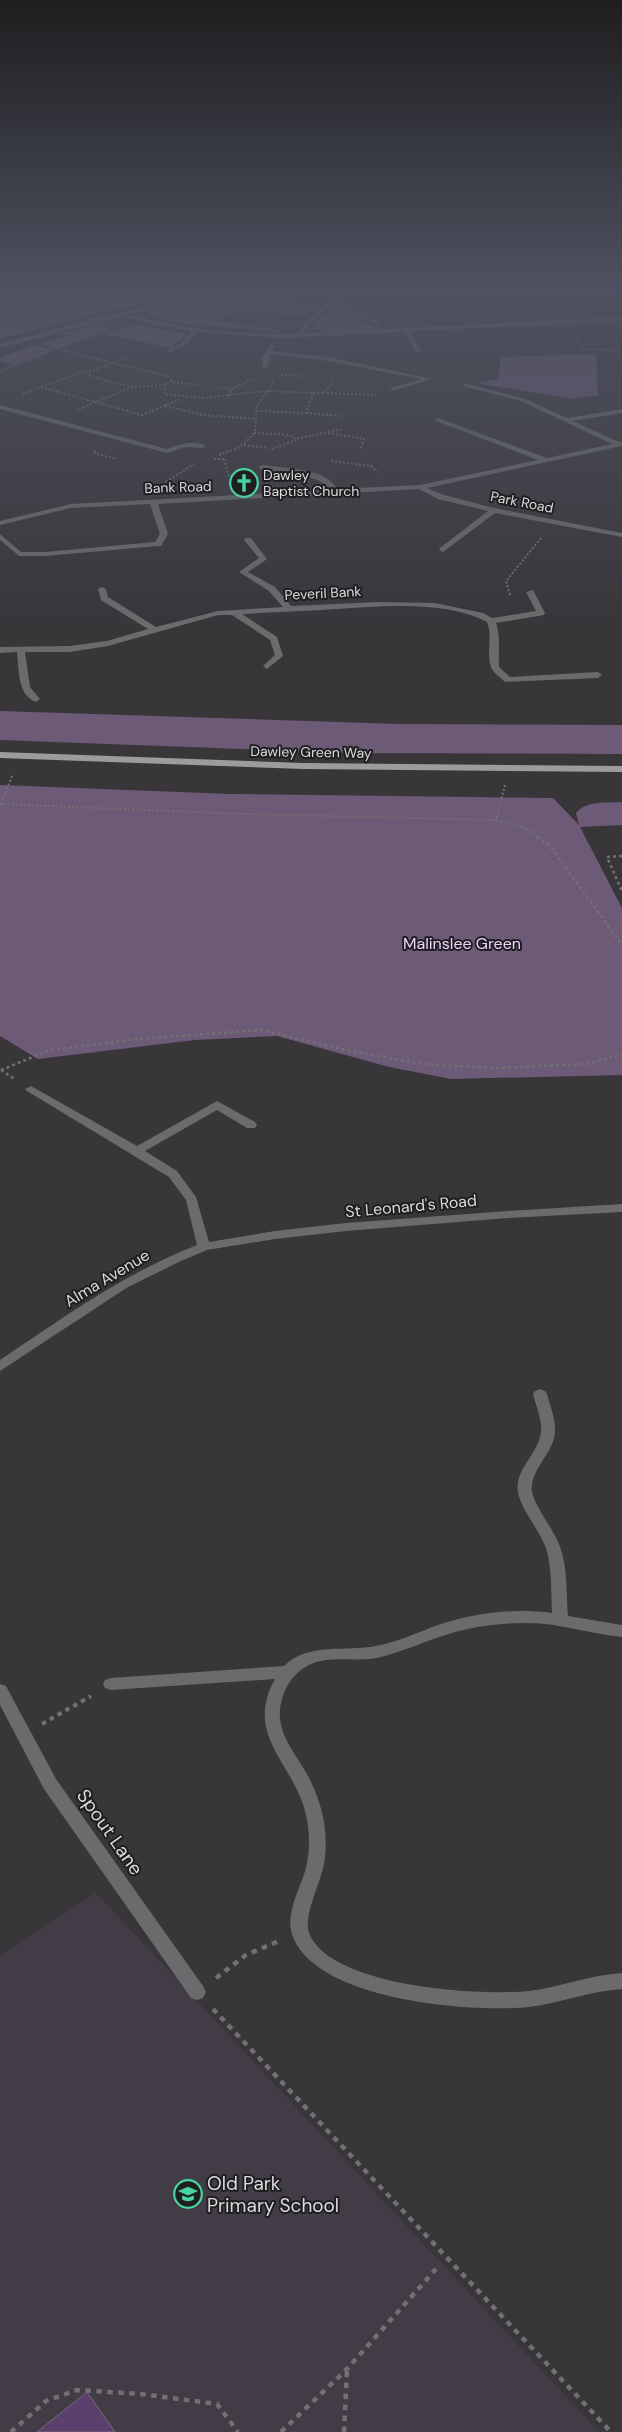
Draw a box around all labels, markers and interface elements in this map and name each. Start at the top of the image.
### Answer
place label: Dawley Baptist Church [263,466,359,500]
church icon: Dawley Baptist Church [229,468,259,498]
street label: Bank Road [144,477,212,497]
street label: Park Road [489,487,555,517]
street label: Peveril Bank [284,582,362,604]
street label: Dawley Green Way [250,742,372,762]
park label: Malinslee Green [403,933,521,954]
street label: St Leonard's Road [344,1190,478,1222]
street label: Alma Avenue [61,1244,153,1312]
street label: Spout Lane [71,1784,149,1880]
place label: Old Park Primary School [207,2171,339,2218]
school or university icon: Old Park Primary School [173,2179,203,2209]

